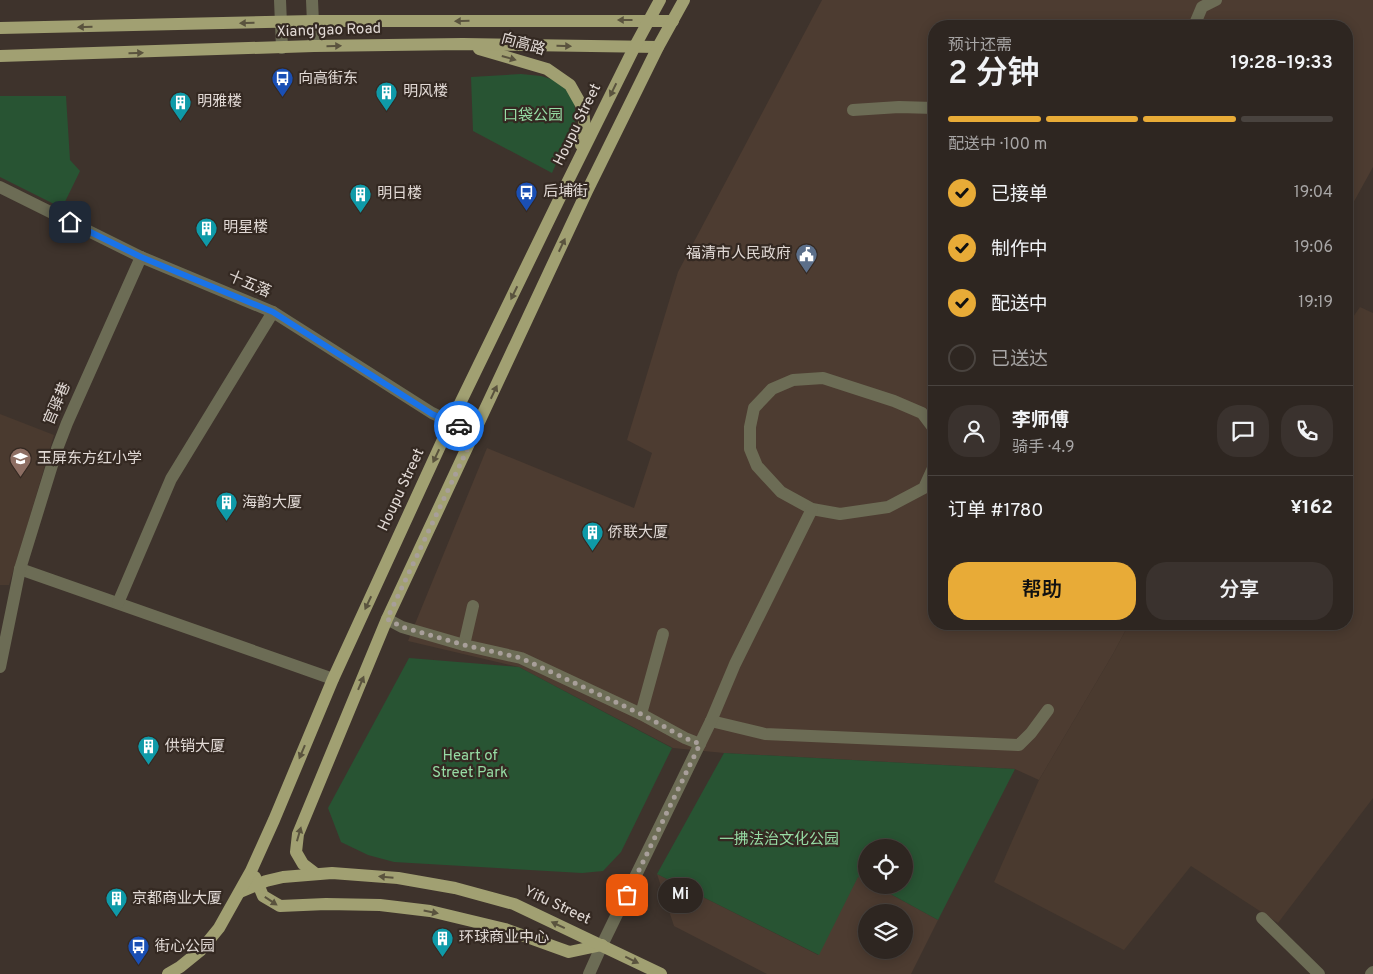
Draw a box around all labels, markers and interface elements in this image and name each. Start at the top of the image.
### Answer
one-way arrow [616,16,632,24]
one-way arrow [454,17,470,25]
one-way arrow [239,19,255,27]
street label: Xiang'gao Road [277,20,381,42]
one-way arrow [76,23,92,31]
street label: 向高路 [499,30,547,60]
text: 预计还需 [948,36,1012,56]
one-way arrow [326,42,342,50]
one-way arrow [556,42,572,50]
one-way arrow [128,48,144,56]
text: 19:28–19:33 [1230,51,1333,75]
one-way arrow [502,54,517,62]
text: 2 分钟 [948,55,1039,95]
bus stop icon: 向高街东 [270,67,294,98]
place label: 向高街东 [298,70,358,89]
building icon: 明风楼 [375,80,399,111]
street label: Houpu Street [550,81,606,169]
place label: 明风楼 [403,83,448,102]
one-way arrow [609,83,617,97]
building icon: 明雅楼 [169,90,193,121]
place label: 明雅楼 [197,93,242,112]
park label: 口袋公园 [503,107,563,126]
text: 配送中 · 100 m [948,135,1047,155]
icon: check [948,179,976,207]
bus stop icon: 后埔街 [515,180,539,211]
building icon: 明日楼 [349,182,373,213]
place label: 后埔街 [543,182,588,202]
text: 已接单 [991,183,1048,207]
text: 19:04 [1294,183,1333,203]
place label: 明日楼 [377,185,422,204]
pin [49,201,91,243]
icon: home [56,208,84,236]
building icon: 明星楼 [195,216,219,247]
place label: 明星楼 [223,219,268,238]
icon: check [948,234,976,262]
one-way arrow [558,238,566,252]
text: 制作中 [991,238,1048,262]
text: 19:06 [1294,238,1333,258]
public building icon: 福清市人民政府 [795,242,819,273]
place label: 福清市人民政府 [686,245,791,264]
street label: 十五落 [225,267,273,303]
one-way arrow [510,286,518,301]
icon: check [948,289,976,317]
text: 配送中 [991,293,1048,317]
text: 19:19 [1298,293,1333,313]
text: 已送达 [991,348,1048,372]
street label: 官驿巷 [40,380,76,428]
one-way arrow [490,385,498,399]
courier [434,401,484,451]
button: person [948,405,1000,457]
button: chat [1217,405,1269,457]
button: phone [1281,405,1333,457]
text: 李师傅 [1012,409,1069,433]
icon: car [445,412,473,440]
text: 骑手 · 4.9 [1012,438,1075,458]
street label: Houpu Street [375,446,429,534]
school or university icon: 玉屏东方红小学 [9,447,33,478]
one-way arrow [431,449,439,463]
place label: 玉屏东方红小学 [37,450,142,469]
building icon: 海韵大厦 [214,491,238,522]
place label: 海韵大厦 [242,494,302,513]
text: ¥162 [1291,496,1333,520]
text: 订单 #1780 [948,499,1043,523]
building icon: 侨联大厦 [580,521,604,552]
place label: 侨联大厦 [608,524,668,543]
button: 帮助 [948,562,1136,620]
button: 分享 [1146,562,1333,620]
one-way arrow [364,596,372,610]
one-way arrow [357,676,365,690]
building icon: 供销大厦 [137,735,161,766]
place label: 供销大厦 [165,737,225,757]
one-way arrow [298,745,306,759]
park label: Heart of Street Park [432,747,508,783]
one-way arrow [296,826,304,841]
park label: 一拂法治文化公园 [719,830,839,850]
map controls [858,839,913,959]
button: locate [858,839,913,894]
one-way arrow [378,872,394,880]
pin [606,874,648,916]
callout: Mi [657,878,702,912]
icon: bag [613,881,641,909]
street label: Yifu Street [521,882,593,930]
text: Mi [672,885,689,905]
building icon: 京都商业大厦 [104,887,128,918]
place label: 京都商业大厦 [132,890,222,909]
one-way arrow [264,896,278,905]
button: layers [858,904,913,959]
one-way arrow [423,908,439,916]
one-way arrow [551,920,565,928]
building icon: 环球商业中心 [431,926,455,957]
place label: 环球商业中心 [459,929,549,948]
bus stop icon: 街心公园 [127,935,151,966]
place label: 街心公园 [155,938,215,957]
one-way arrow [625,956,639,964]

